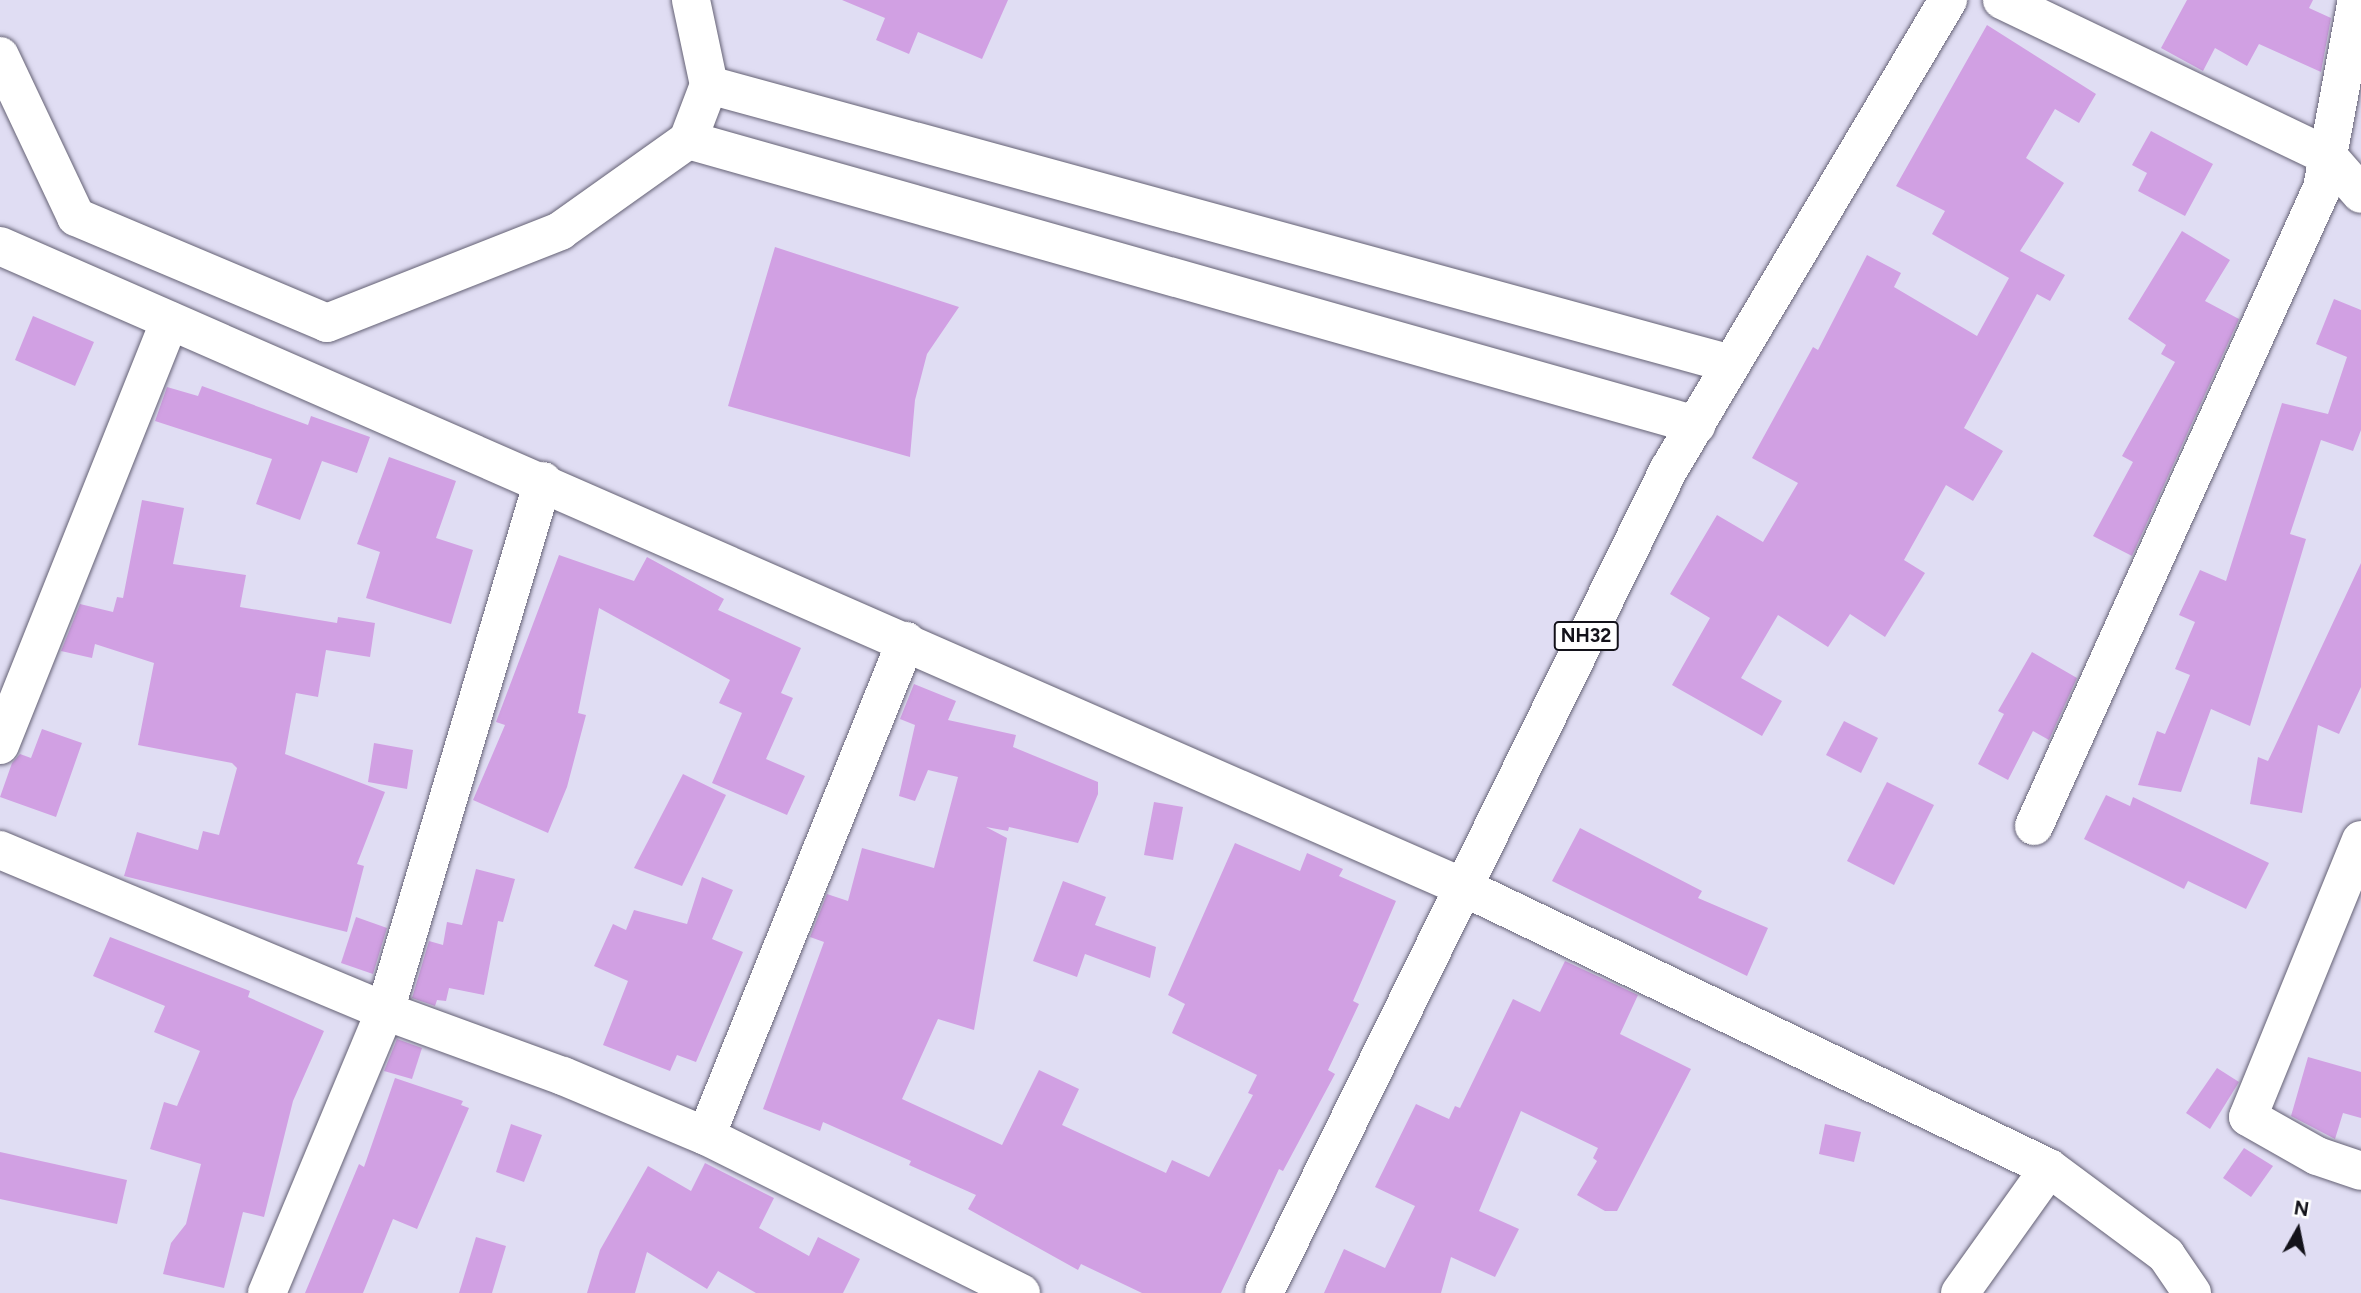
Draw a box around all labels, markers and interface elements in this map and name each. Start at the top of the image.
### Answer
road number: NH32 [1553,621,1619,652]
north arrow [2263,1195,2333,1265]
text: N [2292,1196,2310,1221]

